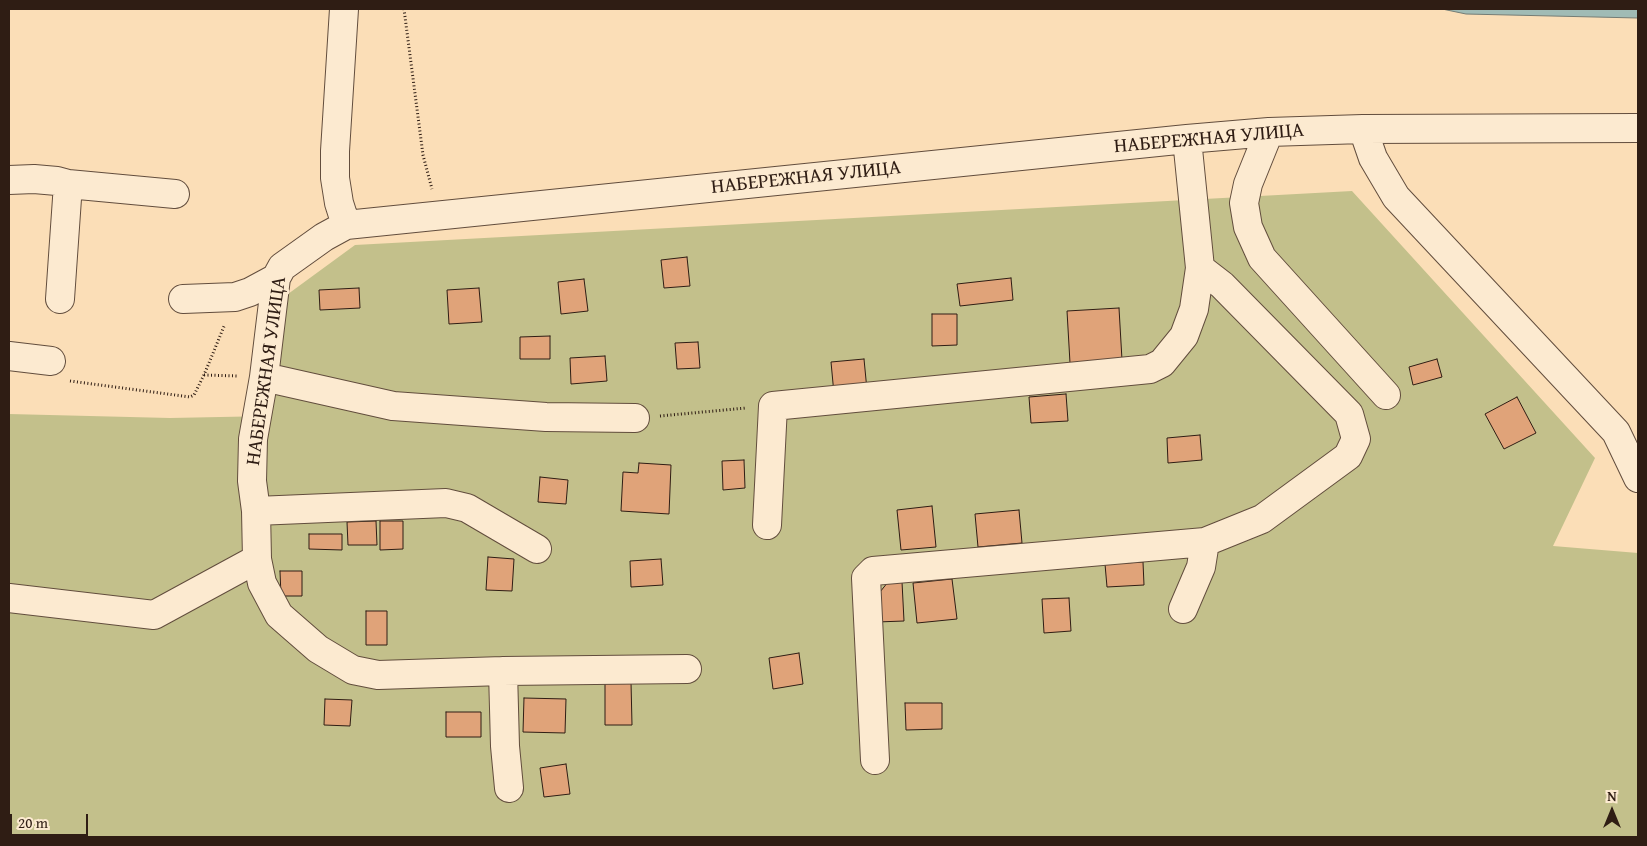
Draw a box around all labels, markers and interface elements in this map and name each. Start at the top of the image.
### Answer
street label: НАБЕРЕЖНАЯ УЛИЦА [1113,119,1305,159]
street label: НАБЕРЕЖНАЯ УЛИЦА [710,156,902,200]
street label: НАБЕРЕЖНАЯ УЛИЦА [242,275,292,467]
north arrow [1587,786,1637,836]
text: N [1607,786,1617,806]
scale bar [12,804,90,836]
text: 20 m [18,812,48,833]

